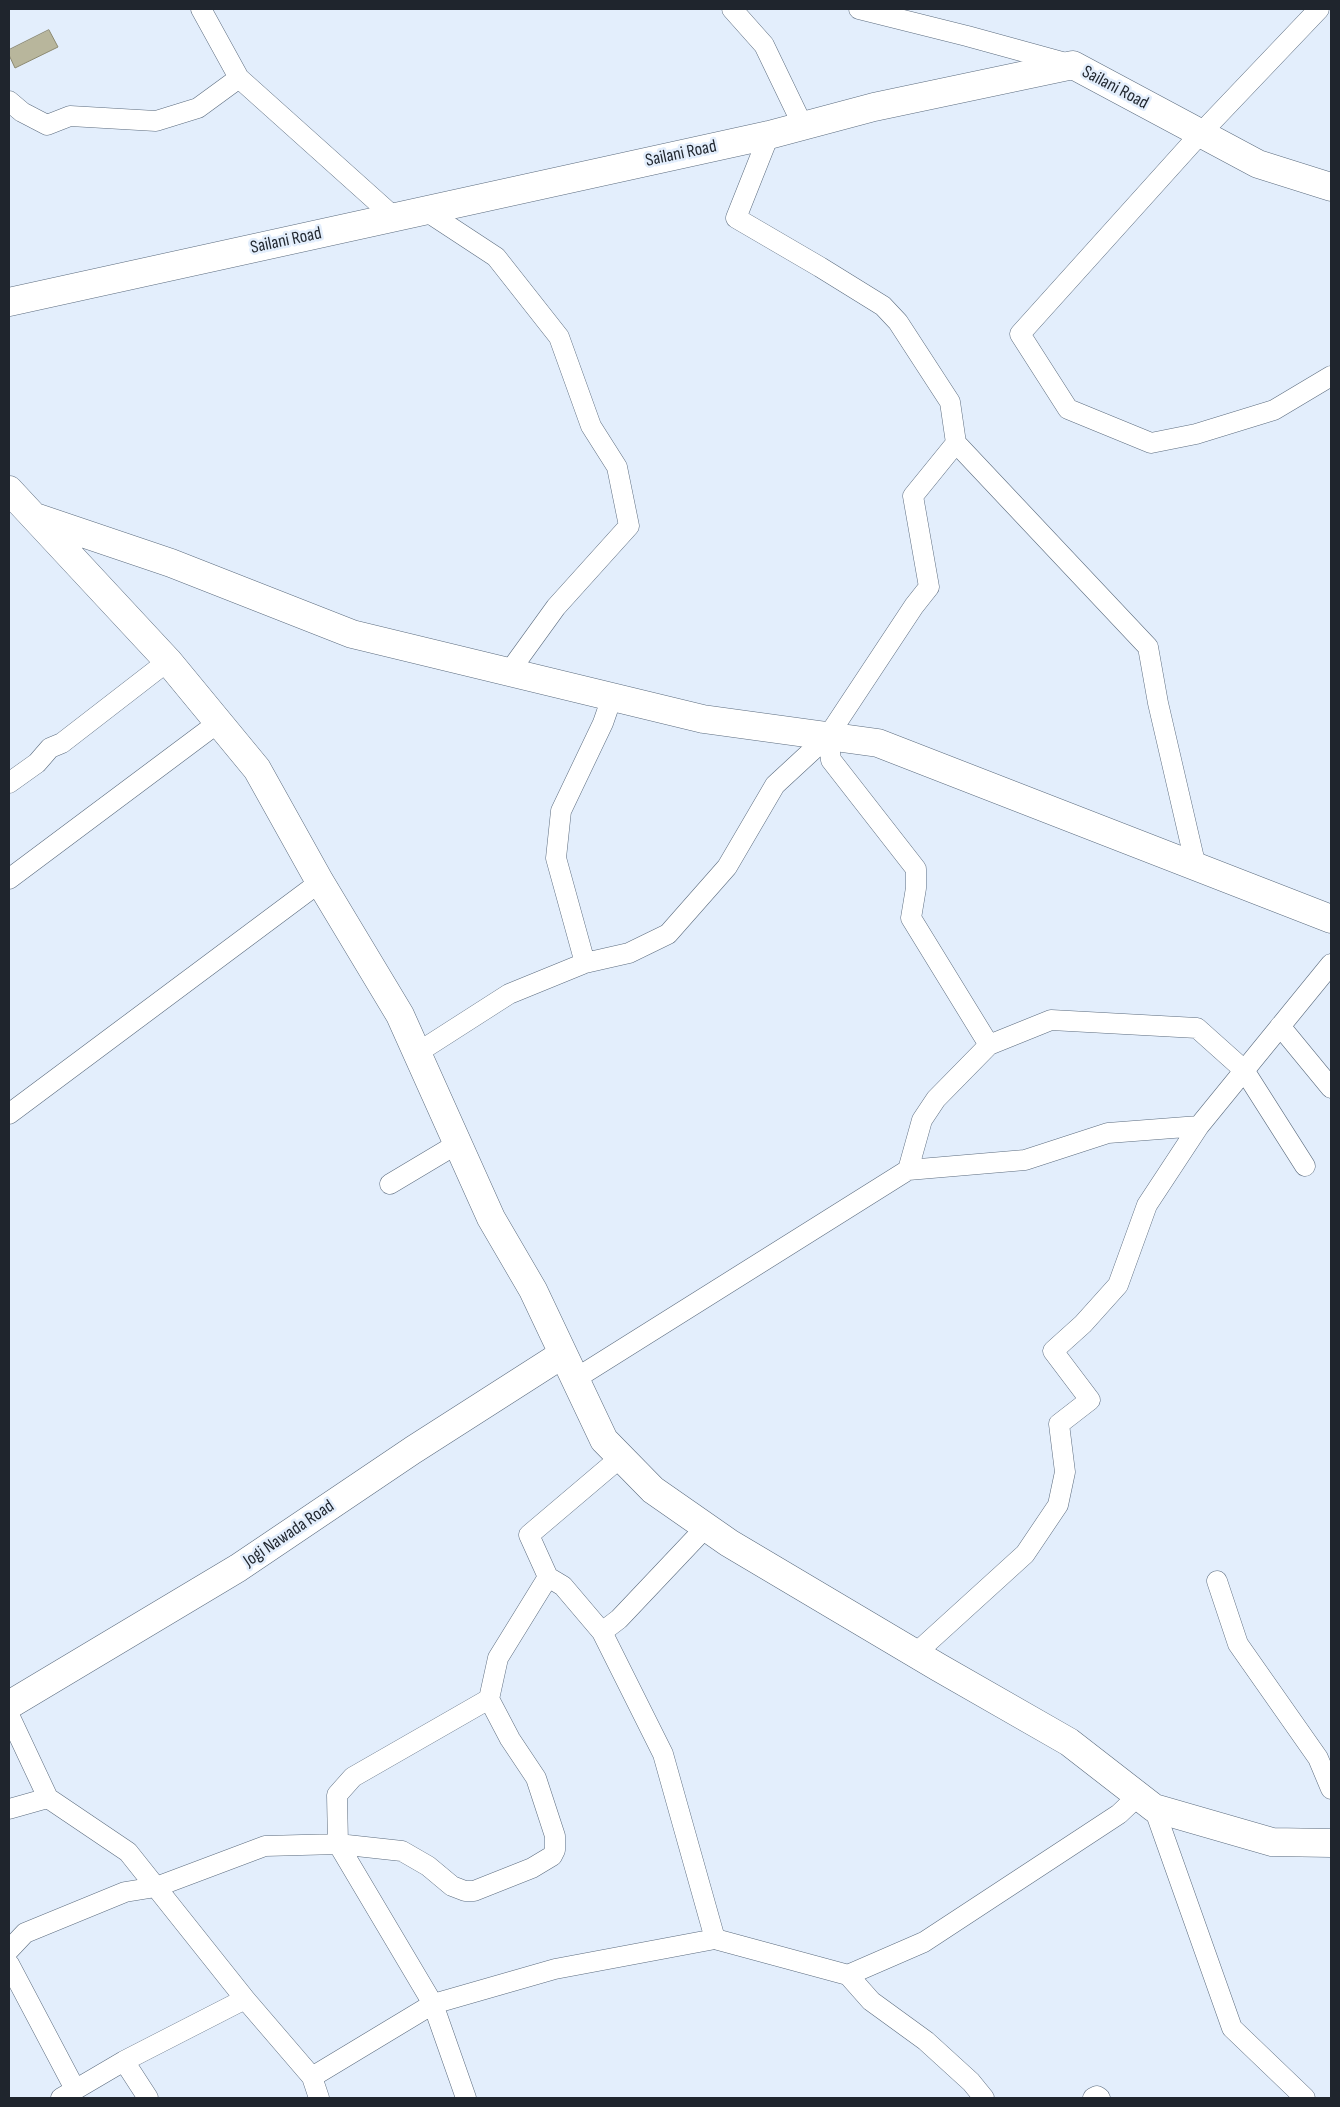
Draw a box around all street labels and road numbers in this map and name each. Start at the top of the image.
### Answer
street label: Sailani Road [1078,62,1152,114]
street label: Sailani Road [643,136,719,172]
street label: Sailani Road [248,223,324,259]
street label: Jogi Nawada Road [240,1496,338,1572]

